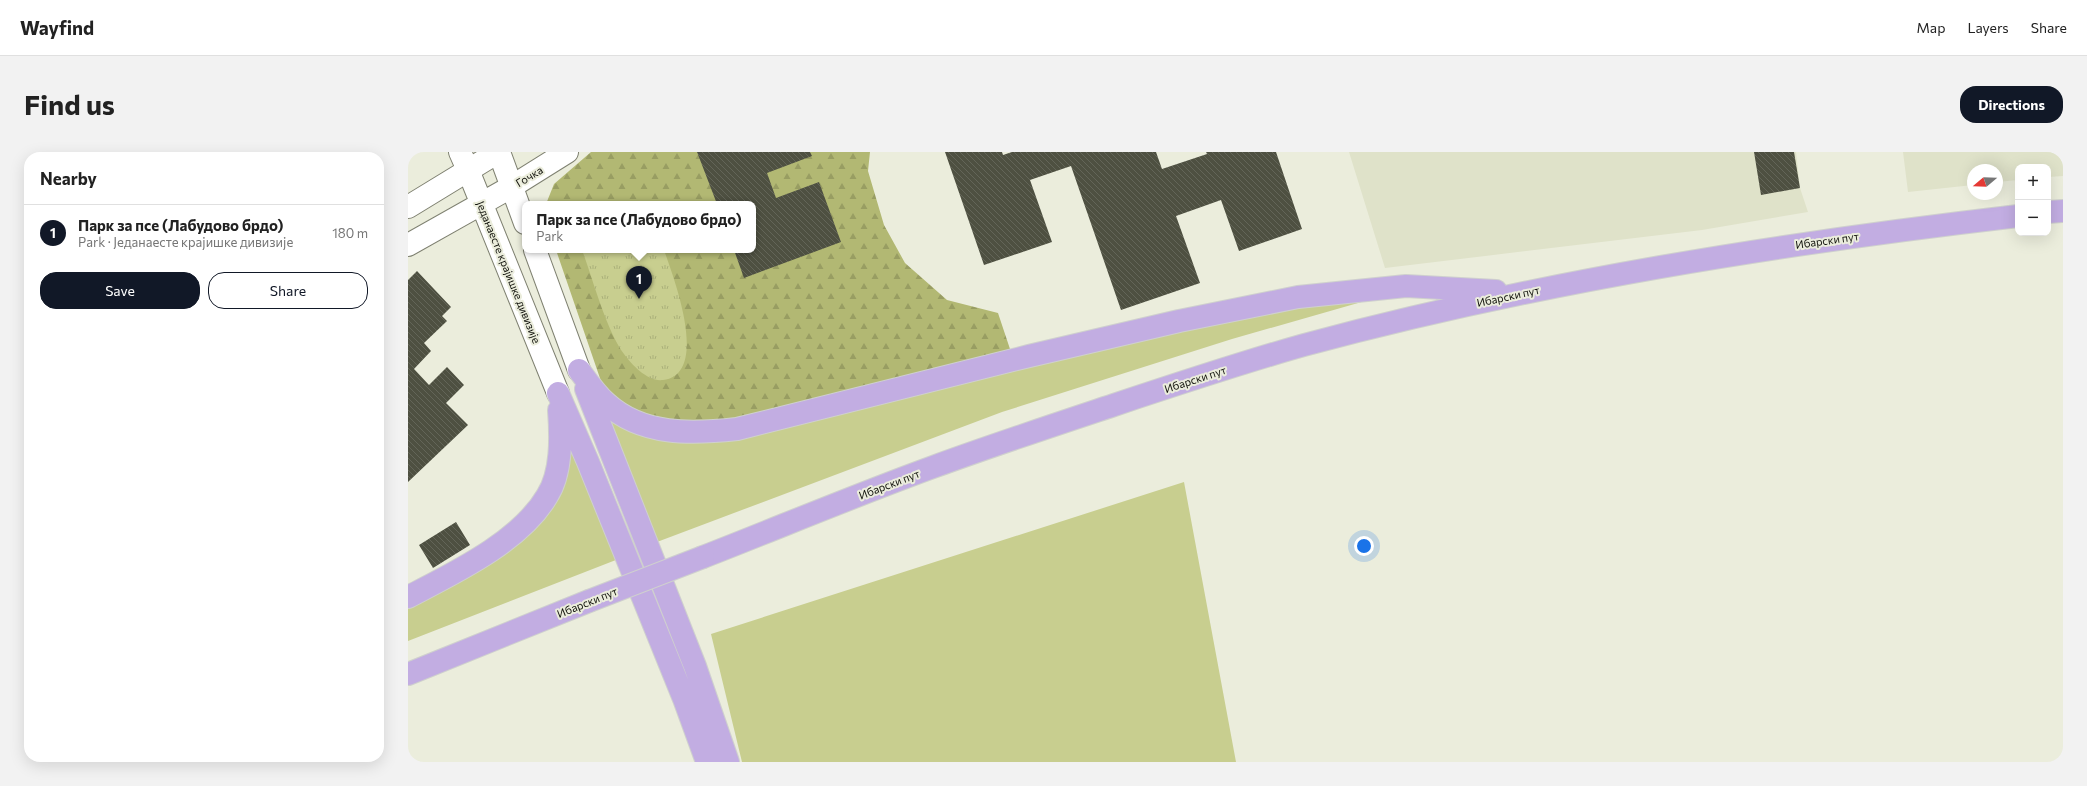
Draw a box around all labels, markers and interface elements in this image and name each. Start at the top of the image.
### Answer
text: Wayfind [20,16,94,39]
text: Map [1917,19,1945,36]
text: Layers [1967,19,2009,36]
text: Share [2031,19,2067,36]
button: Directions [1960,86,2063,123]
text: Find us [24,87,115,121]
street label: Гочка [513,163,545,189]
north arrow [1967,164,2003,200]
map controls [2015,164,2051,236]
button: + [2015,164,2051,200]
text: Nearby [40,168,97,189]
street label: Једанаесте крајишке дивизије [474,199,544,346]
button: − [2015,200,2051,236]
popup [522,201,756,253]
text: Парк за псе (Лабудово брдо) [536,210,742,228]
text: Парк за псе (Лабудово брдо) [78,216,284,234]
text: 1 [50,225,56,241]
text: 180 m [332,225,368,241]
text: Park [536,228,563,244]
street label: Ибарски пут [1794,229,1860,251]
text: Park · Једанаесте крајишке дивизије [78,234,293,250]
pin: 1 [626,266,652,299]
button: Save [40,272,200,309]
button: Share [208,272,368,309]
street label: Ибарски пут [1475,283,1541,309]
street label: Ибарски пут [1163,363,1227,395]
street label: Ибарски пут [857,466,921,502]
your location [1354,536,1374,556]
street label: Ибарски пут [555,584,619,620]

